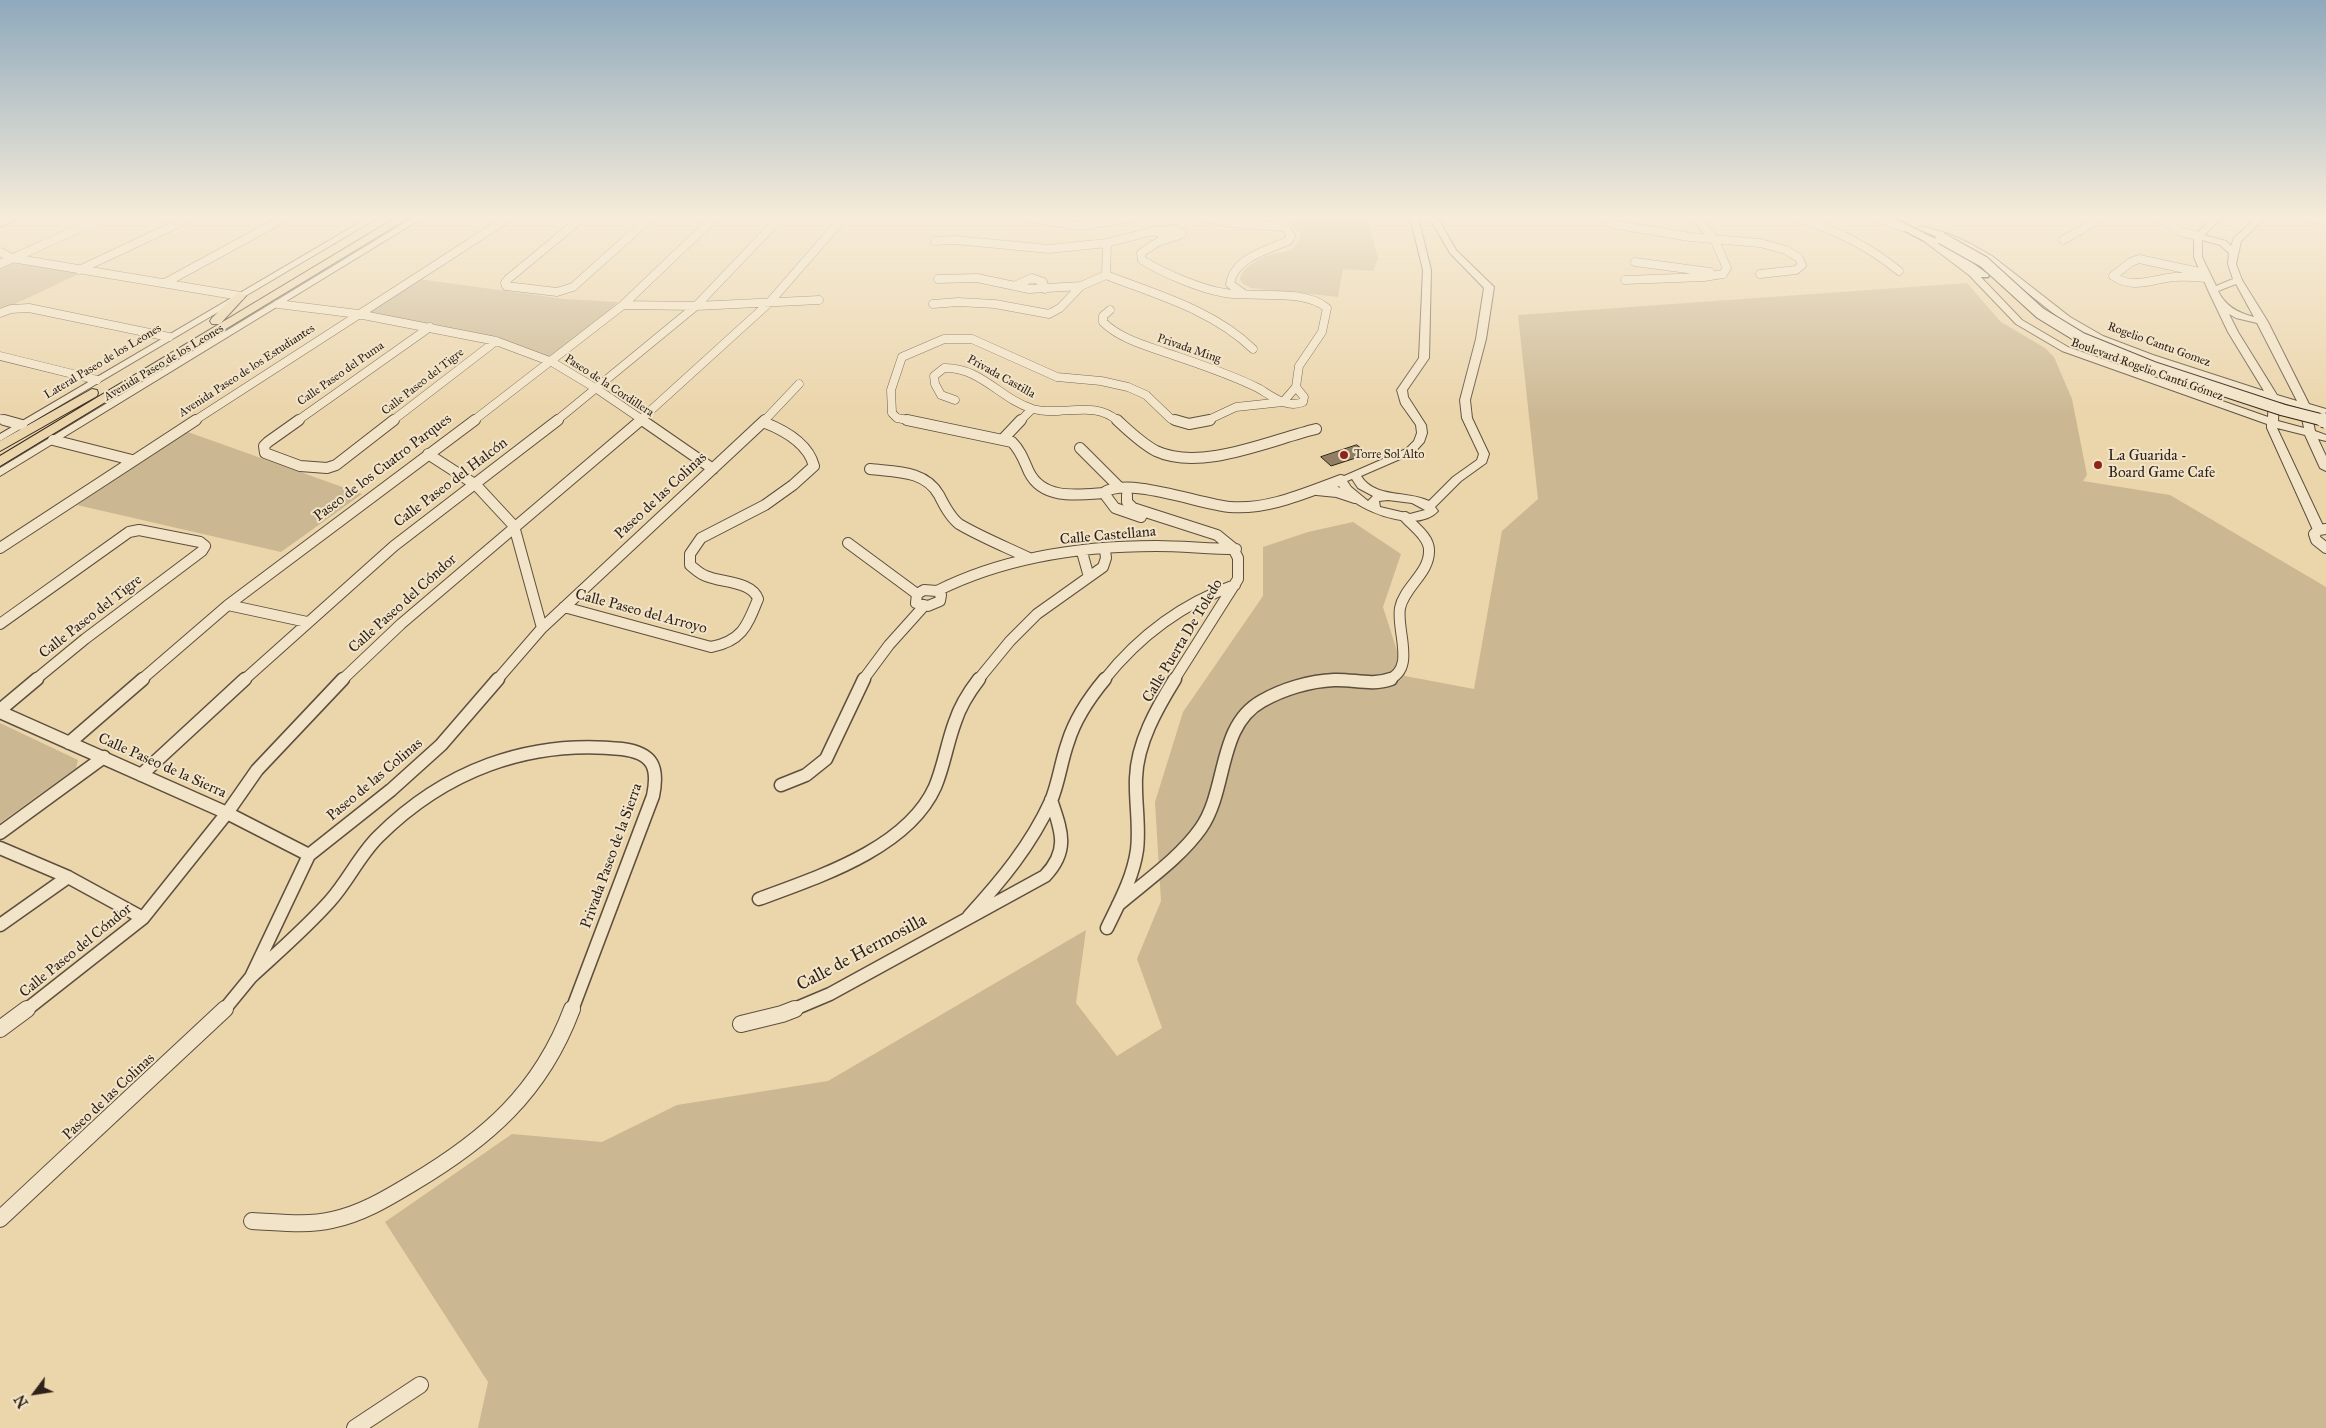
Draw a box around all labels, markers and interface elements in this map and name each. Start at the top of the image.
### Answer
street label: Rogelio Cantu Gomez [2105,320,2213,370]
street label: Lateral Paseo de los Leones [42,321,164,403]
street label: Avenida Paseo de los Leones [101,321,227,405]
street label: Avenida Paseo de los Estudiantes [176,322,318,420]
street label: Privada Ming [1155,331,1223,367]
street label: Boulevard Rogelio Cantú Gómez [2069,336,2225,404]
street label: Calle Paseo del Puma [295,339,387,409]
street label: Calle Paseo del Tigre [379,345,467,419]
street label: Paseo de la Cordillera [562,352,656,420]
street label: Privada Castilla [964,352,1038,402]
street label: Paseo de los Cuatro Parques [310,410,456,526]
street label: Calle Paseo del Halcón [391,434,511,532]
place label: La Guarida - Board Game Cafe [2108,447,2215,482]
place label: Torre Sol Alto [1354,448,1424,462]
street label: Paseo de las Colinas [611,449,711,543]
marker: Torre Sol Alto [1338,449,1350,461]
marker: La Guarida - Board Game Cafe [2092,459,2104,471]
street label: Calle Castellana [1059,523,1157,549]
street label: Calle Paseo del Cóndor [345,551,461,657]
street label: Calle Paseo del Tigre [36,571,146,663]
street label: Calle Puerta De Toledo [1139,576,1227,706]
street label: Calle Paseo del Arroyo [573,586,709,638]
street label: Calle Paseo de la Sierra [95,730,229,802]
street label: Paseo de las Colinas [324,735,426,825]
street label: Privada Paseo de la Sierra [577,781,647,931]
street label: Calle Paseo del Cóndor [16,900,136,1002]
street label: Calle de Hermosilla [793,910,931,996]
street label: Paseo de las Colinas [59,1050,159,1144]
north arrow [10,1368,60,1418]
text: N [11,1392,32,1410]

